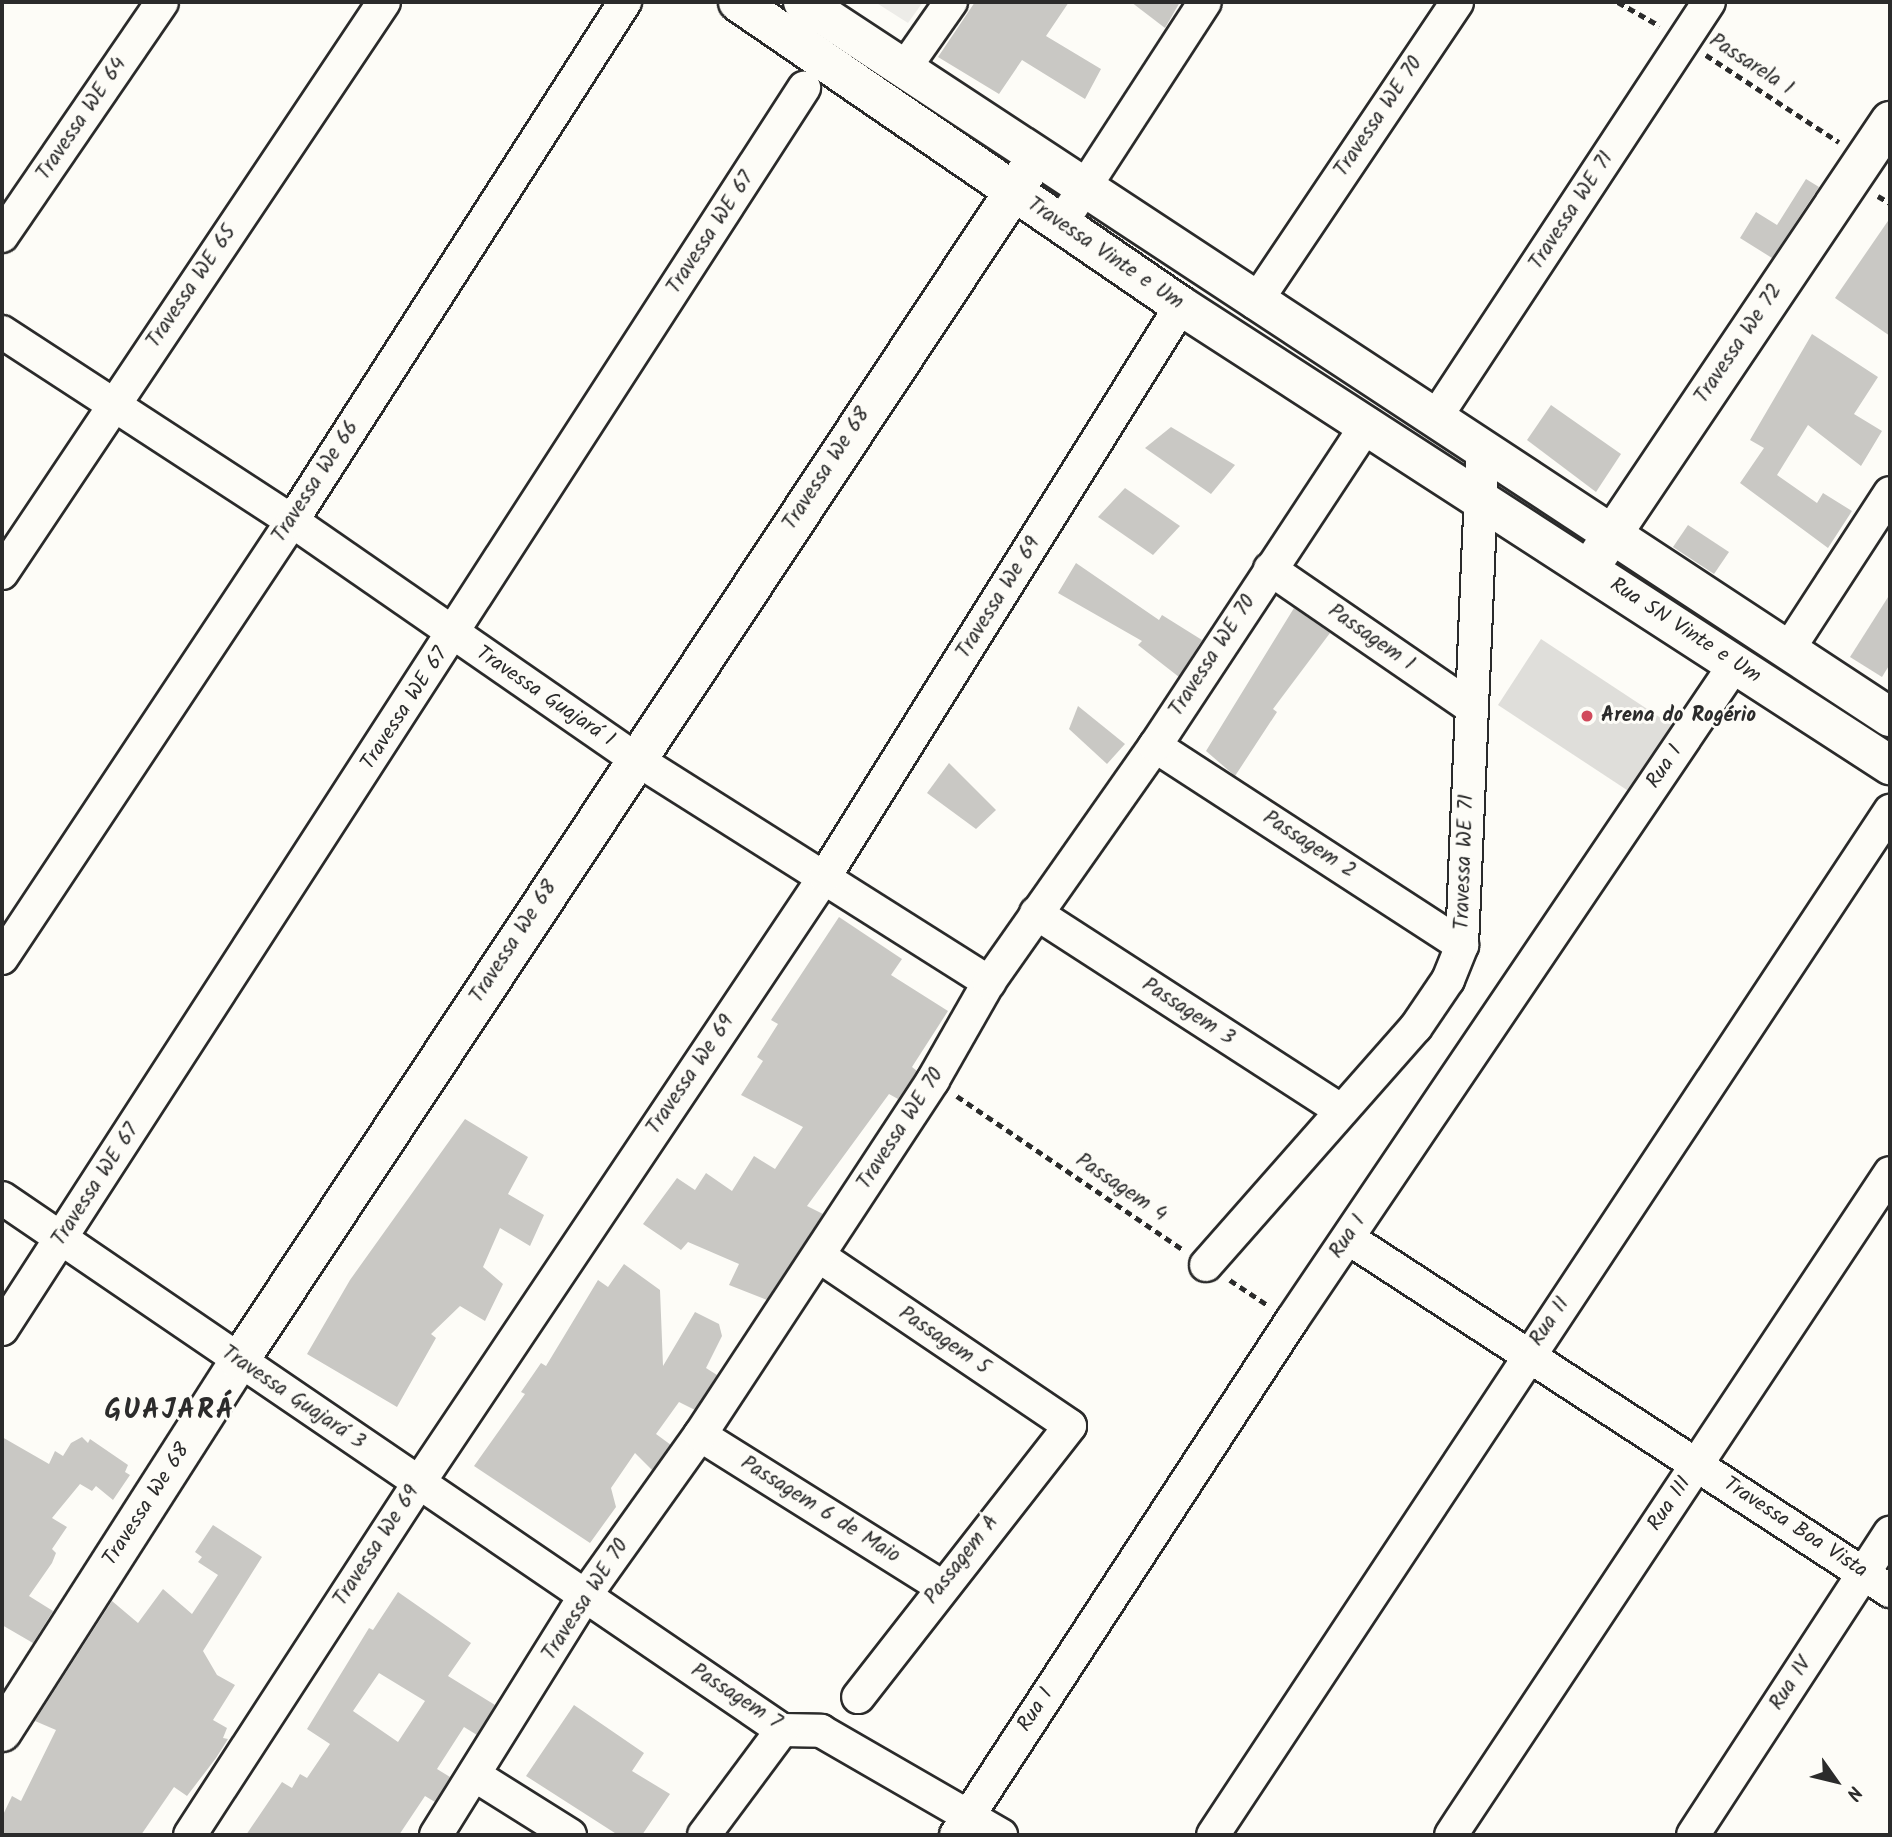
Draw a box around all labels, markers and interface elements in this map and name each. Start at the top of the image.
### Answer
street label: Passarela 1 [1704,28,1798,102]
street label: Travessa WE 70 [1329,52,1429,182]
street label: Travessa WE 64 [32,53,132,185]
street label: Travessa WE 71 [1524,147,1620,275]
street label: Travessa WE 67 [662,167,760,299]
street label: Travessa Vinte e Um [1022,192,1188,316]
street label: Travessa WE 65 [142,221,242,353]
street label: Travessa We 72 [1690,279,1788,409]
street label: Travessa We 68 [778,403,876,535]
street label: Travessa We 66 [267,416,365,548]
street label: Travessa We 69 [952,532,1046,664]
street label: Rua SN Vinte e Um [1605,573,1765,689]
street label: Travessa WE 70 [1164,591,1262,721]
street label: Passagem 1 [1323,599,1419,677]
street label: Travessa Guajará 1 [471,641,619,753]
street label: Travessa WE 67 [356,643,454,775]
place label: Arena do Rogério [1601,703,1756,729]
marker: Arena do Rogério [1579,708,1595,724]
street label: Rua I [1641,740,1689,794]
street label: Travessa WE 71 [1450,794,1480,930]
street label: Passagem 2 [1258,806,1360,884]
street label: Travessa We 68 [465,876,563,1008]
street label: Passagem 3 [1137,973,1239,1051]
street label: Travessa We 69 [642,1010,740,1140]
street label: Travessa WE 70 [852,1064,950,1194]
street label: Travessa WE 67 [47,1119,145,1251]
street label: Passagem 4 [1070,1148,1172,1228]
street label: Rua I [1324,1210,1372,1264]
street label: Rua II [1525,1293,1575,1351]
street label: Passagem 5 [893,1301,995,1381]
street label: Travessa Guajará 3 [216,1341,370,1455]
district label: GUAJARÁ [105,1394,235,1428]
street label: Travessa We 68 [98,1439,196,1571]
street label: Passagem 6 de Maio [736,1451,904,1569]
street label: Rua III [1643,1472,1697,1536]
street label: Travessa Boa Vista [1718,1472,1872,1584]
street label: Travessa We 69 [329,1481,425,1611]
street label: Passagem A [919,1510,1005,1610]
street label: Travessa WE 70 [537,1535,635,1665]
street label: Rua IV [1765,1653,1817,1715]
street label: Passagem 7 [686,1658,786,1736]
street label: Rua I [1013,1683,1059,1737]
north arrow [1801,1746,1871,1816]
text: N [1838,1779,1869,1806]

